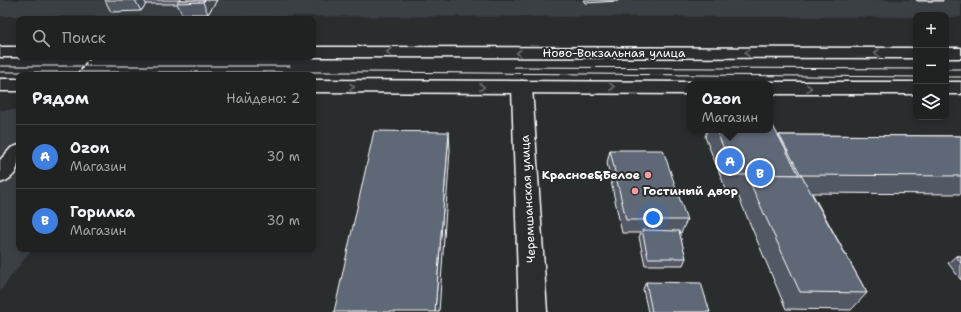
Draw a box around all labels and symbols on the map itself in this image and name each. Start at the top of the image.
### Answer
street label: Ново-Вокзальная улица [543,45,686,61]
one-way arrow [386,48,392,56]
one-way arrow [516,49,522,57]
one-way arrow [744,49,750,57]
one-way arrow [874,49,880,57]
one-way arrow [349,83,355,91]
one-way arrow [479,83,485,91]
one-way arrow [609,83,615,91]
one-way arrow [806,84,812,92]
street label: Черемшанская улица [517,134,539,263]
pin: A [717,146,743,176]
pin: B [747,158,773,188]
place label: Красное&Белое [542,167,640,183]
marker: Красное&Белое [643,170,653,180]
place label: Гостиный двор [643,183,738,199]
marker: Гостиный двор [630,186,640,196]
your location [643,208,663,228]

